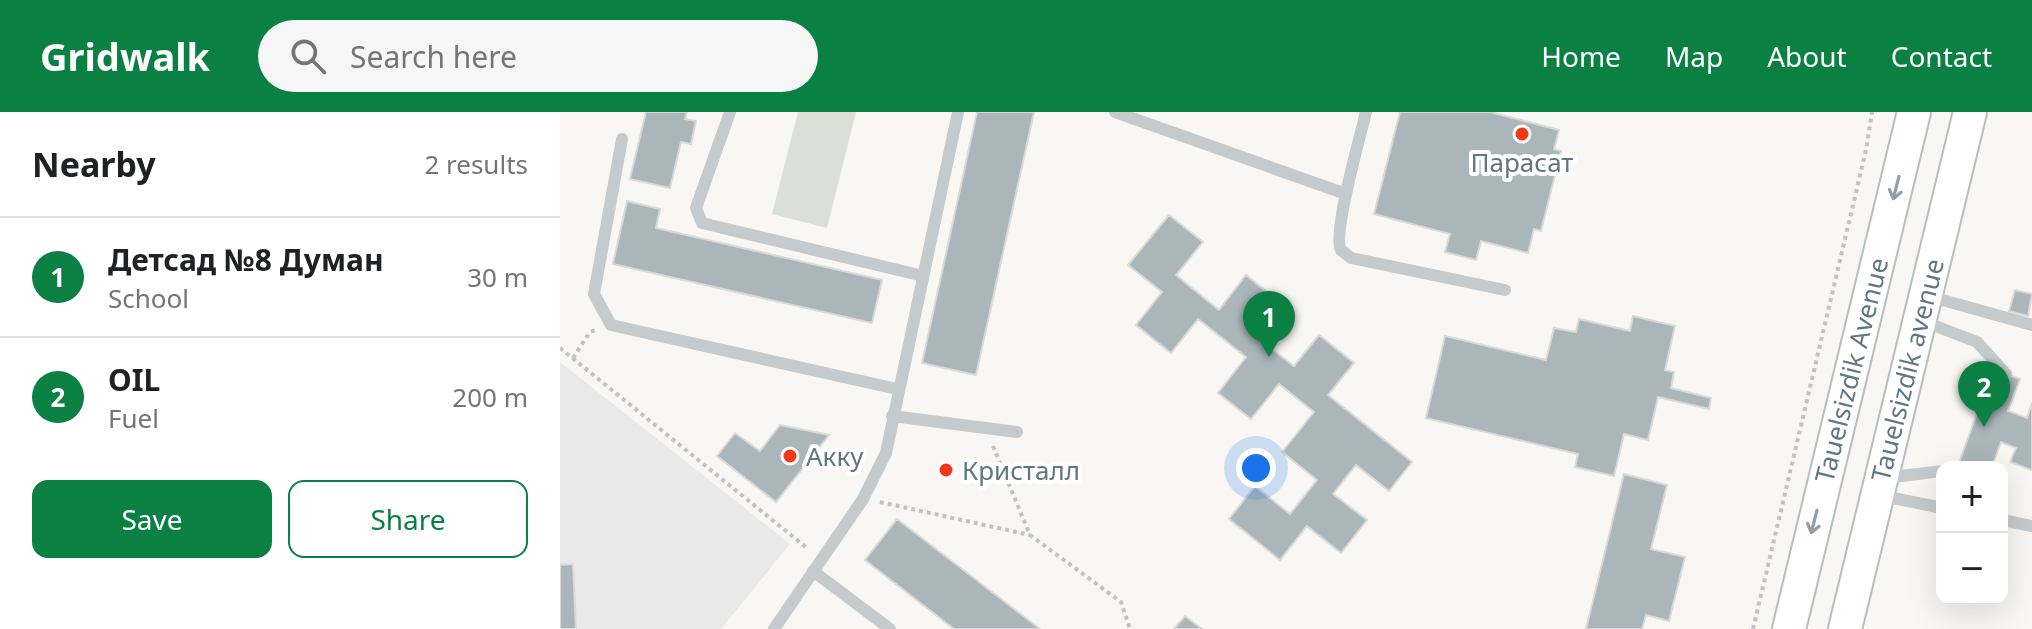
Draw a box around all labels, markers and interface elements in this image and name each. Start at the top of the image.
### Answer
search box [258,20,818,92]
text: Gridwalk [40,30,210,82]
icon: search [286,34,330,78]
text: Search here [350,36,517,77]
text: Home [1541,37,1621,75]
text: Map [1665,37,1723,75]
text: About [1767,37,1847,75]
text: Contact [1891,37,1992,75]
marker: Парасат [1513,125,1531,143]
text: Nearby [32,141,156,187]
place label: Парасат [1471,144,1573,180]
text: 2 results [424,146,528,182]
one-way arrow [1887,174,1902,200]
text: Детсад №8 Думан [108,239,384,280]
street label: Tauelsizdik Avenue [1806,254,1896,486]
street label: Tauelsizdik avenue [1862,255,1952,485]
text: 1 [51,259,65,295]
text: 30 m [467,259,528,295]
text: School [108,280,189,316]
pin: 1 [1243,291,1295,357]
text: OIL [108,359,160,400]
pin: 2 [1958,361,2010,427]
text: 2 [51,379,65,415]
text: 200 m [452,379,528,415]
text: Fuel [108,400,159,436]
place label: Акку [806,438,864,474]
marker: Акку [781,447,799,465]
your location [1236,448,1276,488]
place label: Кристалл [962,452,1080,488]
marker: Кристалл [937,461,955,479]
map controls [1936,461,2008,605]
button: + [1936,461,2008,533]
button: Save [32,480,272,558]
button: Share [288,480,528,558]
one-way arrow [1806,509,1821,534]
button: − [1936,533,2008,605]

